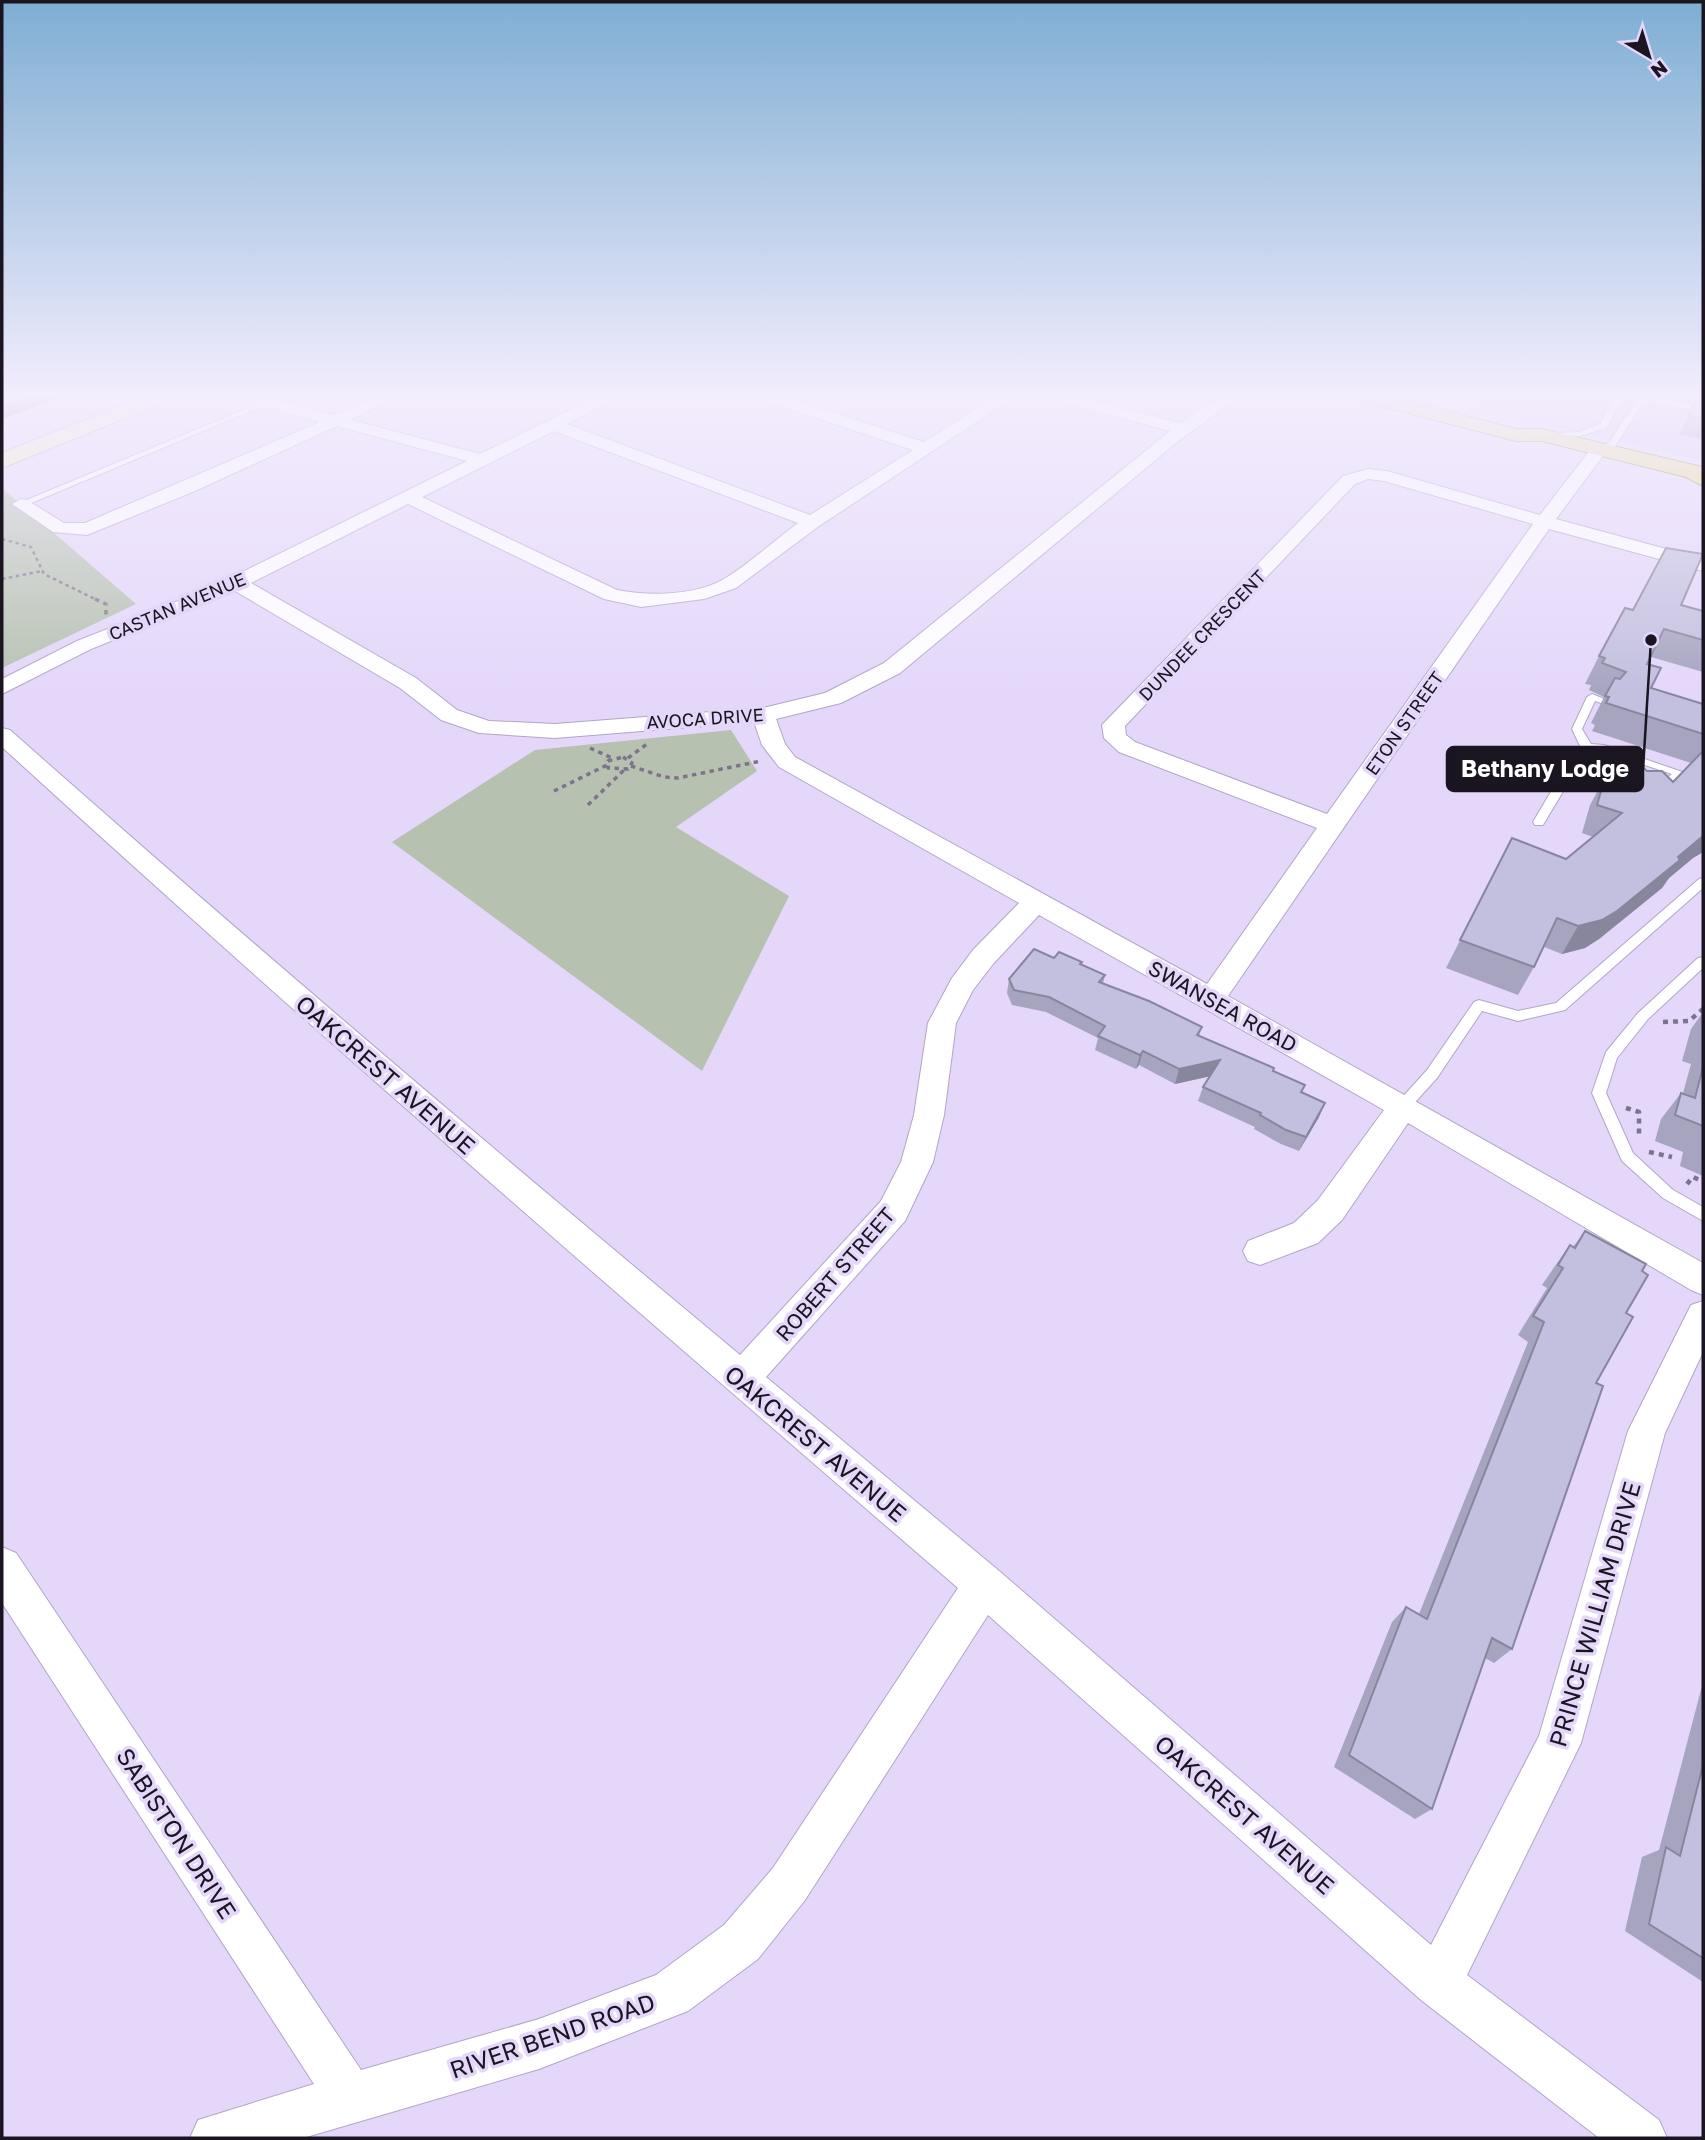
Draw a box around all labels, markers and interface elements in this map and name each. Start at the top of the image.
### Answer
north arrow [1614,21,1684,91]
text: N [1647,56,1673,83]
street label: DUNDEE CRESCENT [1134,565,1270,705]
street label: CASTAN AVENUE [105,567,249,645]
street label: ETON STREET [1360,667,1448,779]
street label: AVOCA DRIVE [646,703,764,733]
callout: Bethany Lodge [1447,747,1643,791]
text: Bethany Lodge [1461,754,1629,782]
street label: SWANSEA ROAD [1144,954,1302,1058]
street label: OAKCREST AVENUE [291,988,481,1160]
street label: ROBERT STREET [770,1202,900,1346]
street label: OAKCREST AVENUE [719,1359,913,1527]
street label: PRINCE WILLIAM DRIVE [1542,1478,1646,1750]
street label: OAKCREST AVENUE [1150,1728,1340,1900]
street label: SABISTON DRIVE [111,1742,243,1924]
street label: RIVER BEND ROAD [446,1986,658,2084]

